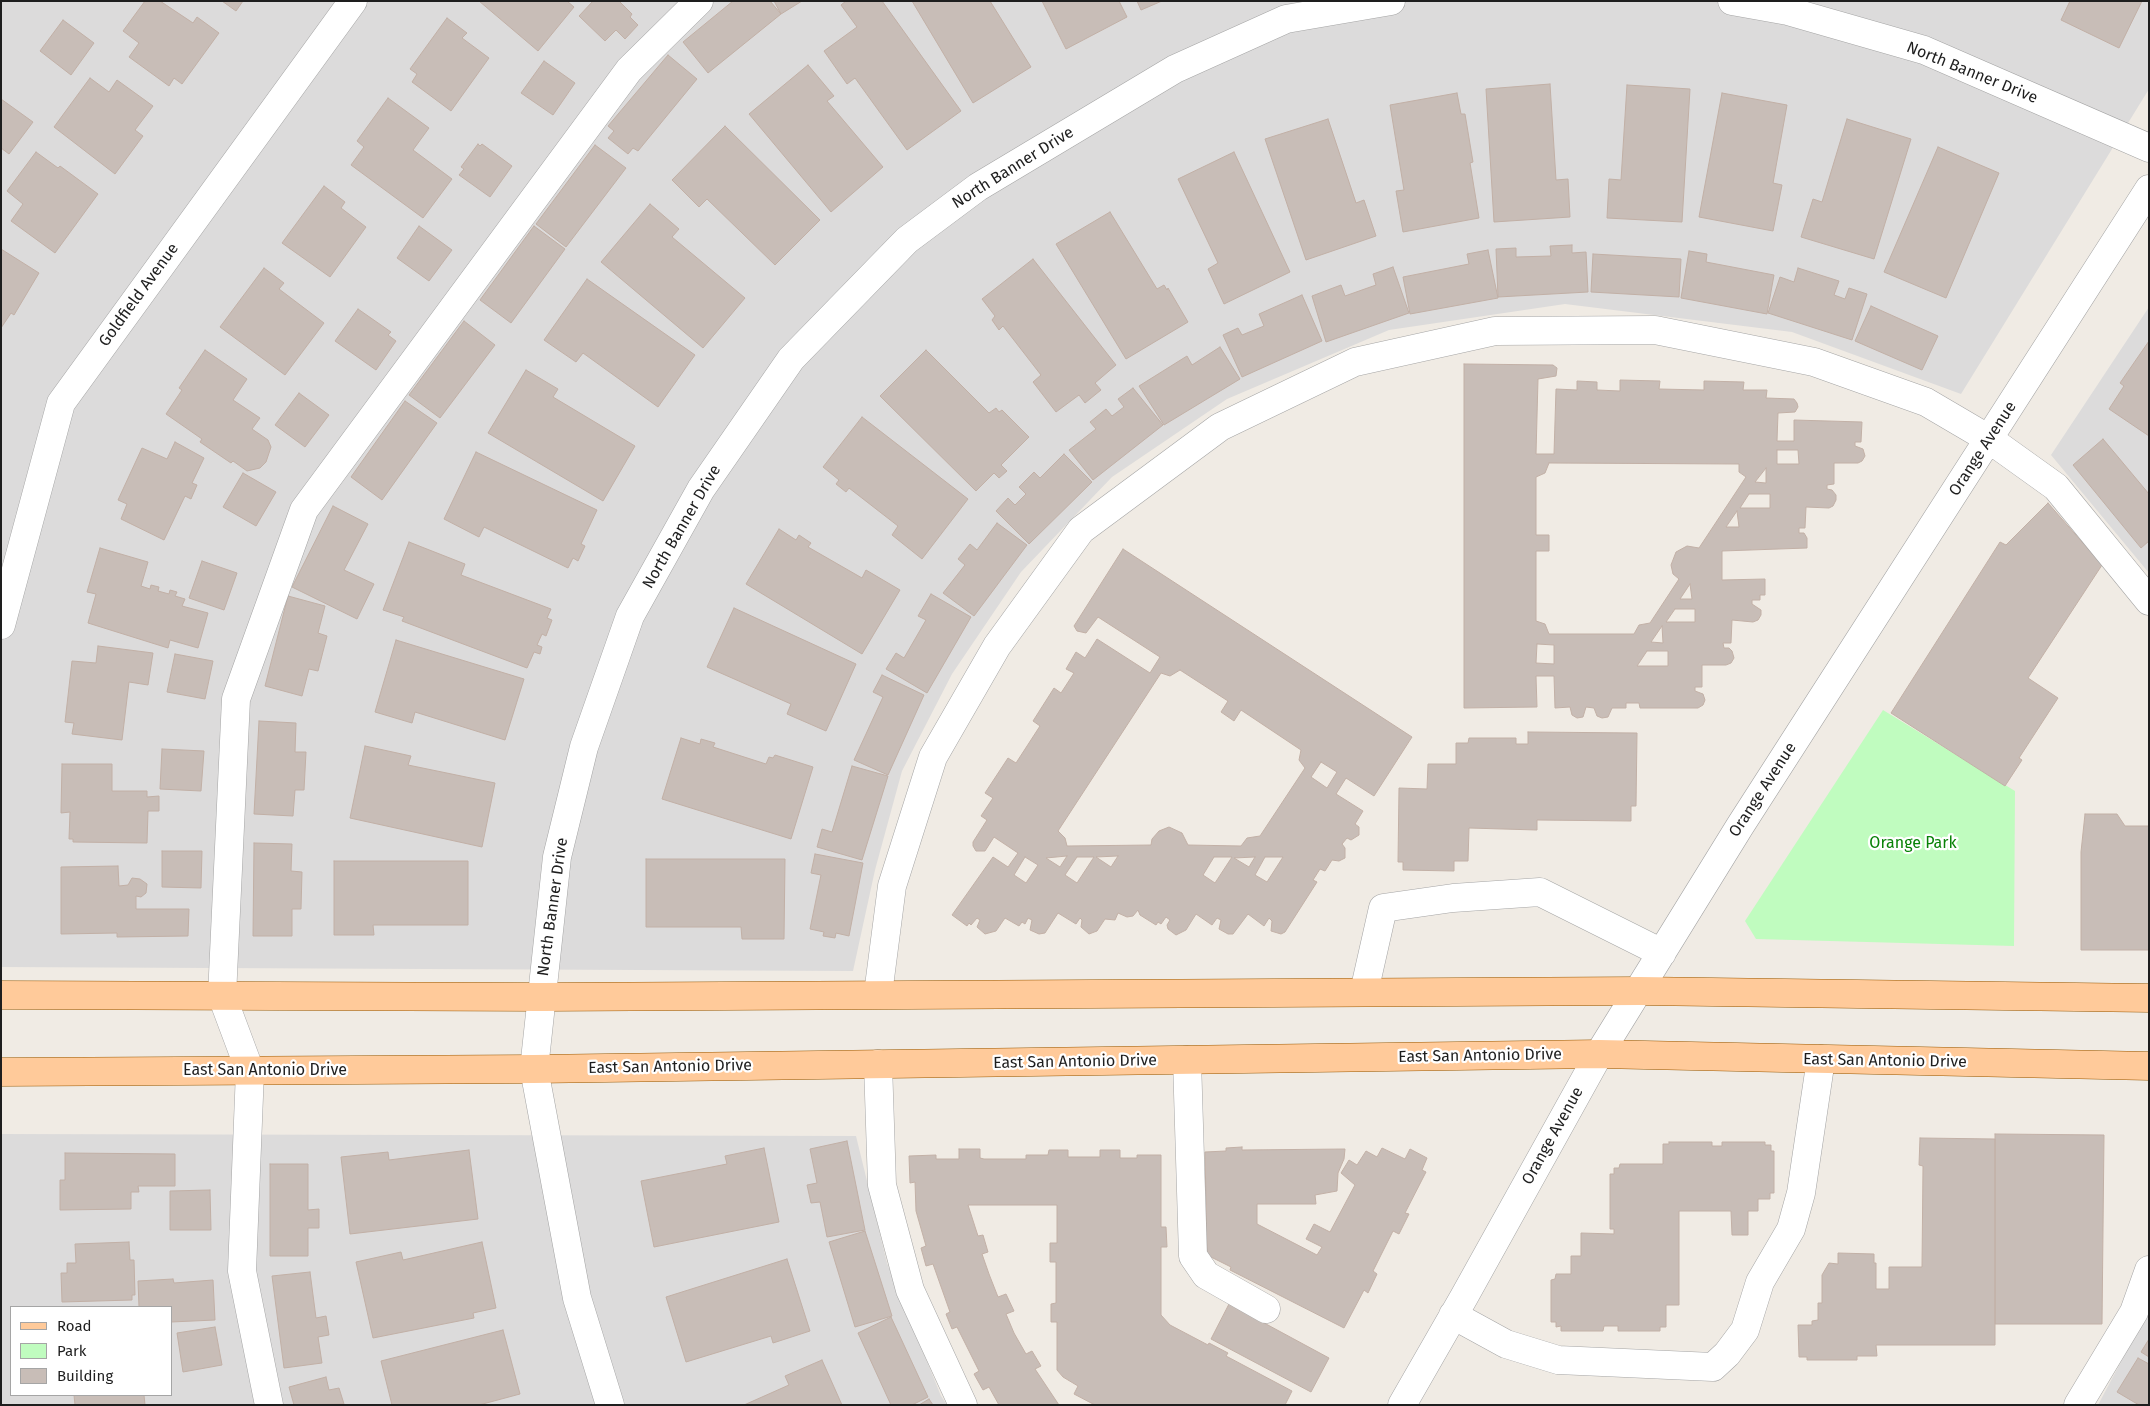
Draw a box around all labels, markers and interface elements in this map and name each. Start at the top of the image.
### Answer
street label: North Banner Drive [1904,38,2040,108]
street label: North Banner Drive [949,123,1077,213]
street label: Goldfield Avenue [95,240,183,350]
street label: Orange Avenue [1945,398,2021,500]
street label: North Banner Drive [639,462,725,592]
street label: Orange Avenue [1725,739,1801,841]
park label: Orange Park [1869,834,1957,854]
street label: North Banner Drive [534,837,572,977]
street label: East San Antonio Drive [1398,1045,1562,1067]
street label: East San Antonio Drive [1803,1050,1967,1072]
street label: East San Antonio Drive [993,1051,1157,1073]
street label: East San Antonio Drive [588,1056,752,1078]
street label: East San Antonio Drive [183,1061,347,1081]
street label: Orange Avenue [1518,1084,1588,1188]
legend [10,1306,172,1396]
text: Road [57,1317,92,1335]
text: Park [57,1342,87,1360]
text: Building [57,1367,113,1385]

